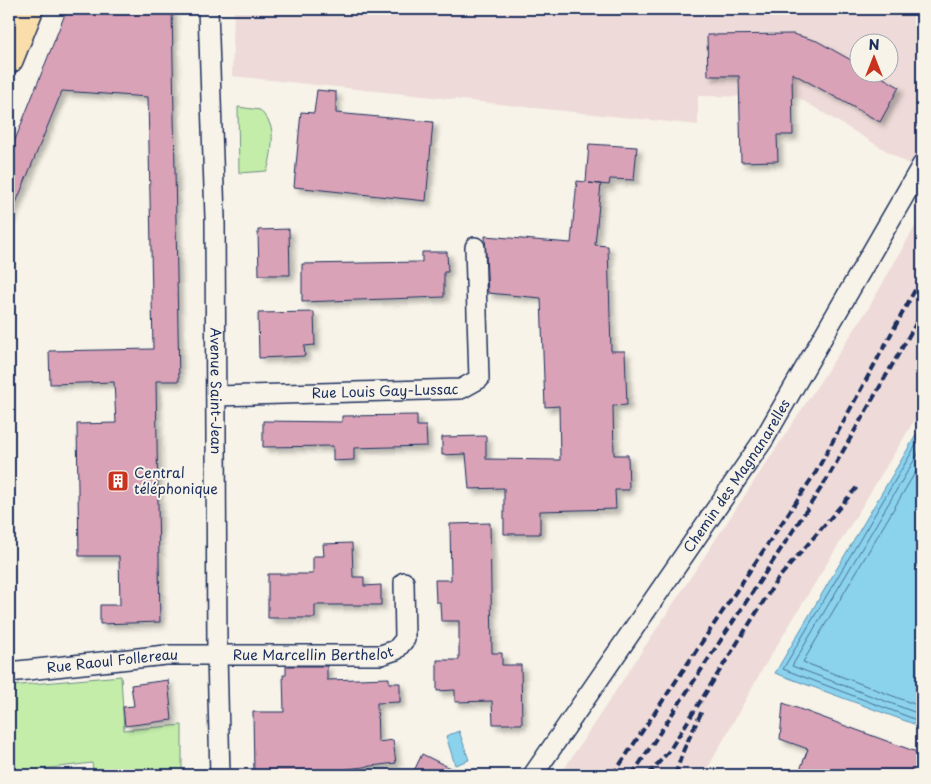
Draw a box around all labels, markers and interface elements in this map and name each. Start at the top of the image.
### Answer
north arrow [848,32,898,82]
text: N [868,34,880,55]
street label: Avenue Saint-Jean [206,327,227,454]
street label: Rue Louis Gay-Lussac [311,378,459,403]
street label: Chemin des Magnanarelles [678,395,795,557]
place label: Central téléphonique [134,462,218,499]
building icon: Central téléphonique [106,469,130,493]
street label: Rue Marcellin Berthelot [233,641,396,665]
street label: Rue Raoul Follereau [46,644,178,678]

